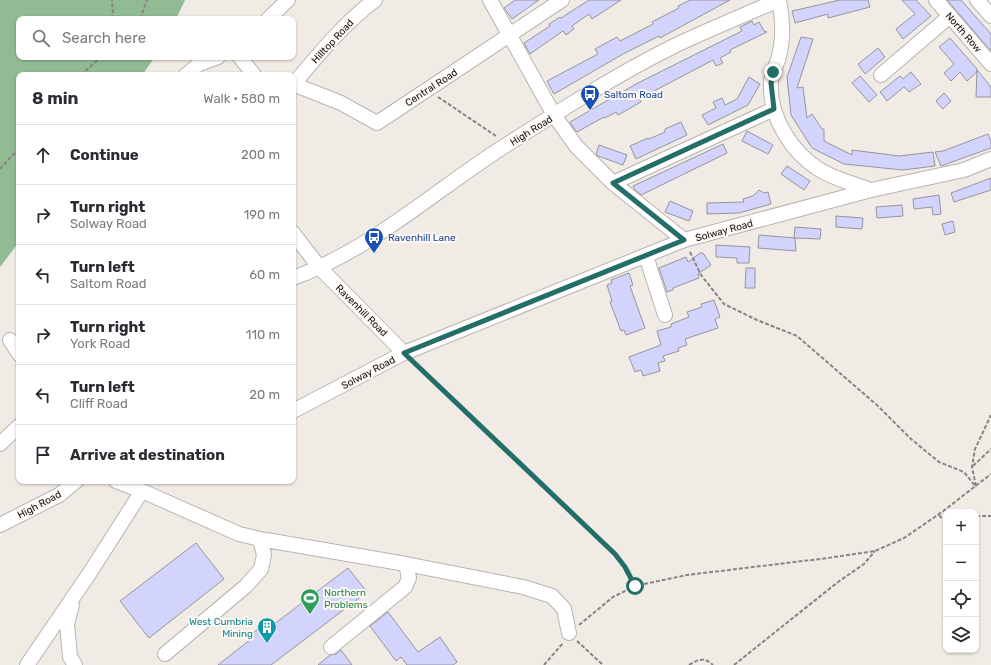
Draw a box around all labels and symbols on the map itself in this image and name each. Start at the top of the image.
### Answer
street label: North Row [943,10,984,55]
street label: Hilltop Road [309,17,356,66]
route end [764,63,782,81]
street label: Central Road [403,66,460,109]
bus stop icon: Saltom Road [579,83,601,111]
place label: Saltom Road [604,89,663,101]
street label: High Road [508,113,555,149]
street label: Solway Road [694,218,754,244]
bus stop icon: Ravenhill Lane [363,226,385,254]
place label: Ravenhill Lane [388,232,456,244]
street label: Ravenhill Road [333,282,390,339]
street label: Solway Road [340,354,397,392]
street label: High Road [16,488,63,521]
route start [626,577,644,595]
sports icon: Northern Problems [299,587,321,615]
place label: Northern Problems [324,587,368,611]
place label: West Cumbria Mining [189,616,253,640]
building icon: West Cumbria Mining [256,616,278,644]

